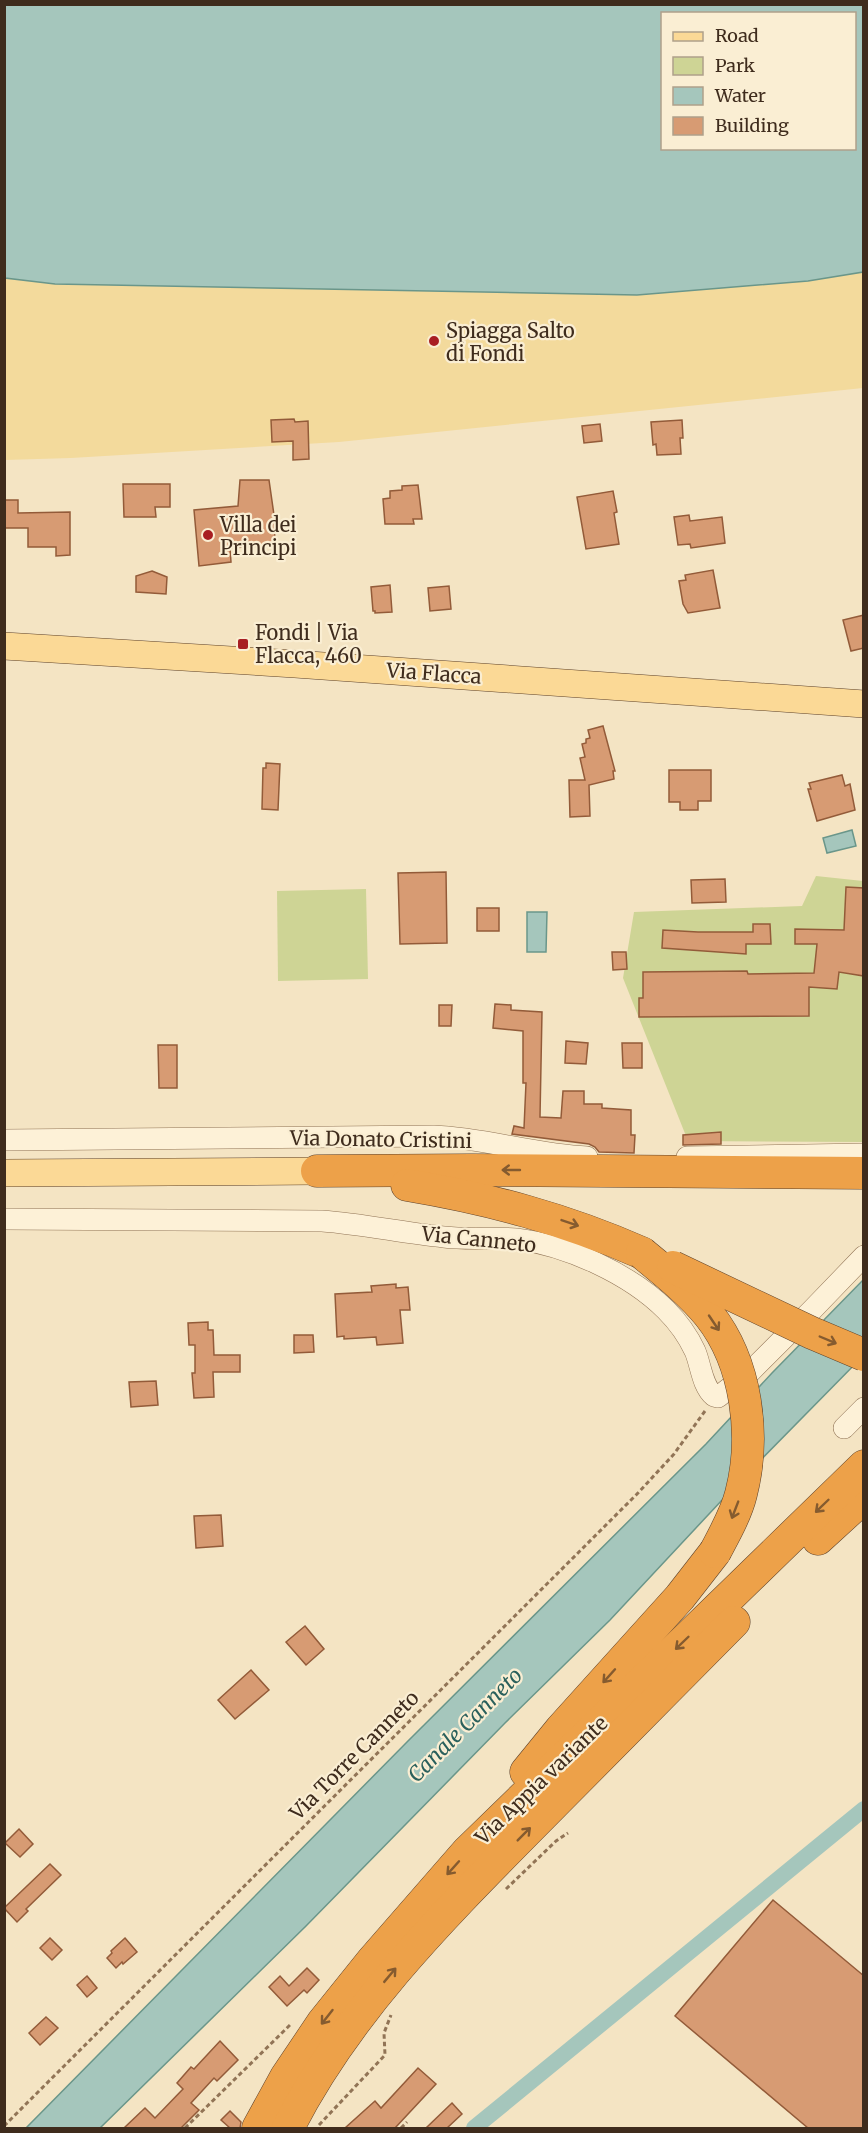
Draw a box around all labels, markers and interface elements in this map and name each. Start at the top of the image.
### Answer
legend [661,12,856,150]
text: Road [715,24,759,47]
text: Park [715,54,756,77]
text: Water [714,84,766,107]
text: Building [715,114,789,137]
place label: Spiagga Salto di Fondi [446,318,575,366]
marker: Spiagga Salto di Fondi [427,334,441,348]
place label: Villa dei Principi [219,512,297,560]
marker: Villa dei Principi [201,528,215,542]
place label: Fondi | Via Flacca, 460 [255,620,362,668]
marker: Fondi | Via Flacca, 460 [236,637,250,651]
street label: Via Flacca [385,657,483,689]
street label: Via Donato Cristini [289,1125,472,1153]
one-way arrow [502,1164,522,1176]
one-way arrow [560,1219,579,1230]
street label: Via Canneto [419,1220,538,1257]
one-way arrow [708,1314,720,1331]
one-way arrow [819,1335,837,1346]
one-way arrow [814,1499,829,1514]
one-way arrow [729,1500,740,1519]
one-way arrow [675,1635,690,1650]
water label: Canale Canneto [402,1662,528,1788]
one-way arrow [602,1668,616,1683]
street label: Via Torre Canneto [283,1685,424,1826]
street label: Via Appia variante [469,1710,612,1850]
one-way arrow [517,1826,531,1841]
one-way arrow [446,1860,460,1875]
one-way arrow [383,1968,397,1983]
one-way arrow [321,2008,334,2024]

